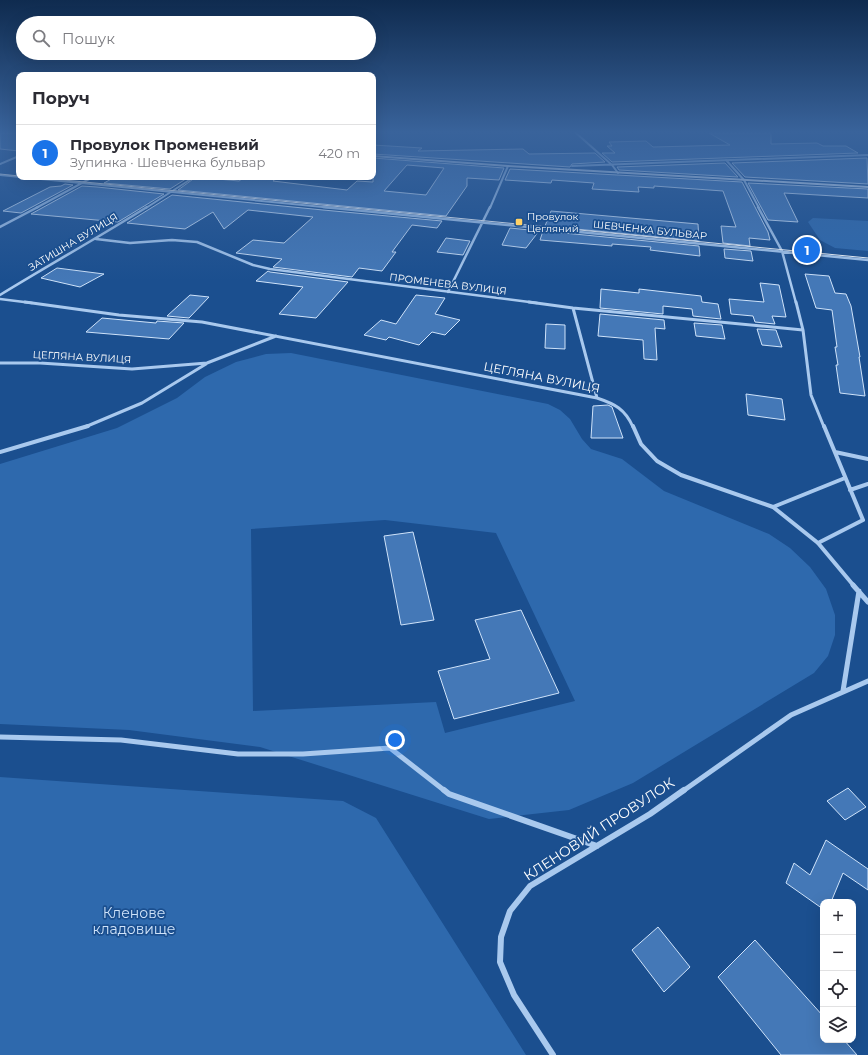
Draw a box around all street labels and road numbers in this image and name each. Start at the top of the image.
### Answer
street label: ЗАТИШНА ВУЛИЦЯ [26,210,120,274]
street label: ШЕВЧЕНКА БУЛЬВАР [593,218,707,242]
street label: ПРОМЕНЕВА ВУЛИЦЯ [389,270,507,298]
street label: ЦЕГЛЯНА ВУЛИЦЯ [32,348,132,366]
street label: ЦЕГЛЯНА ВУЛИЦЯ [483,358,601,396]
street label: КЛЕНОВИЙ ПРОВУЛОК [520,773,678,885]

